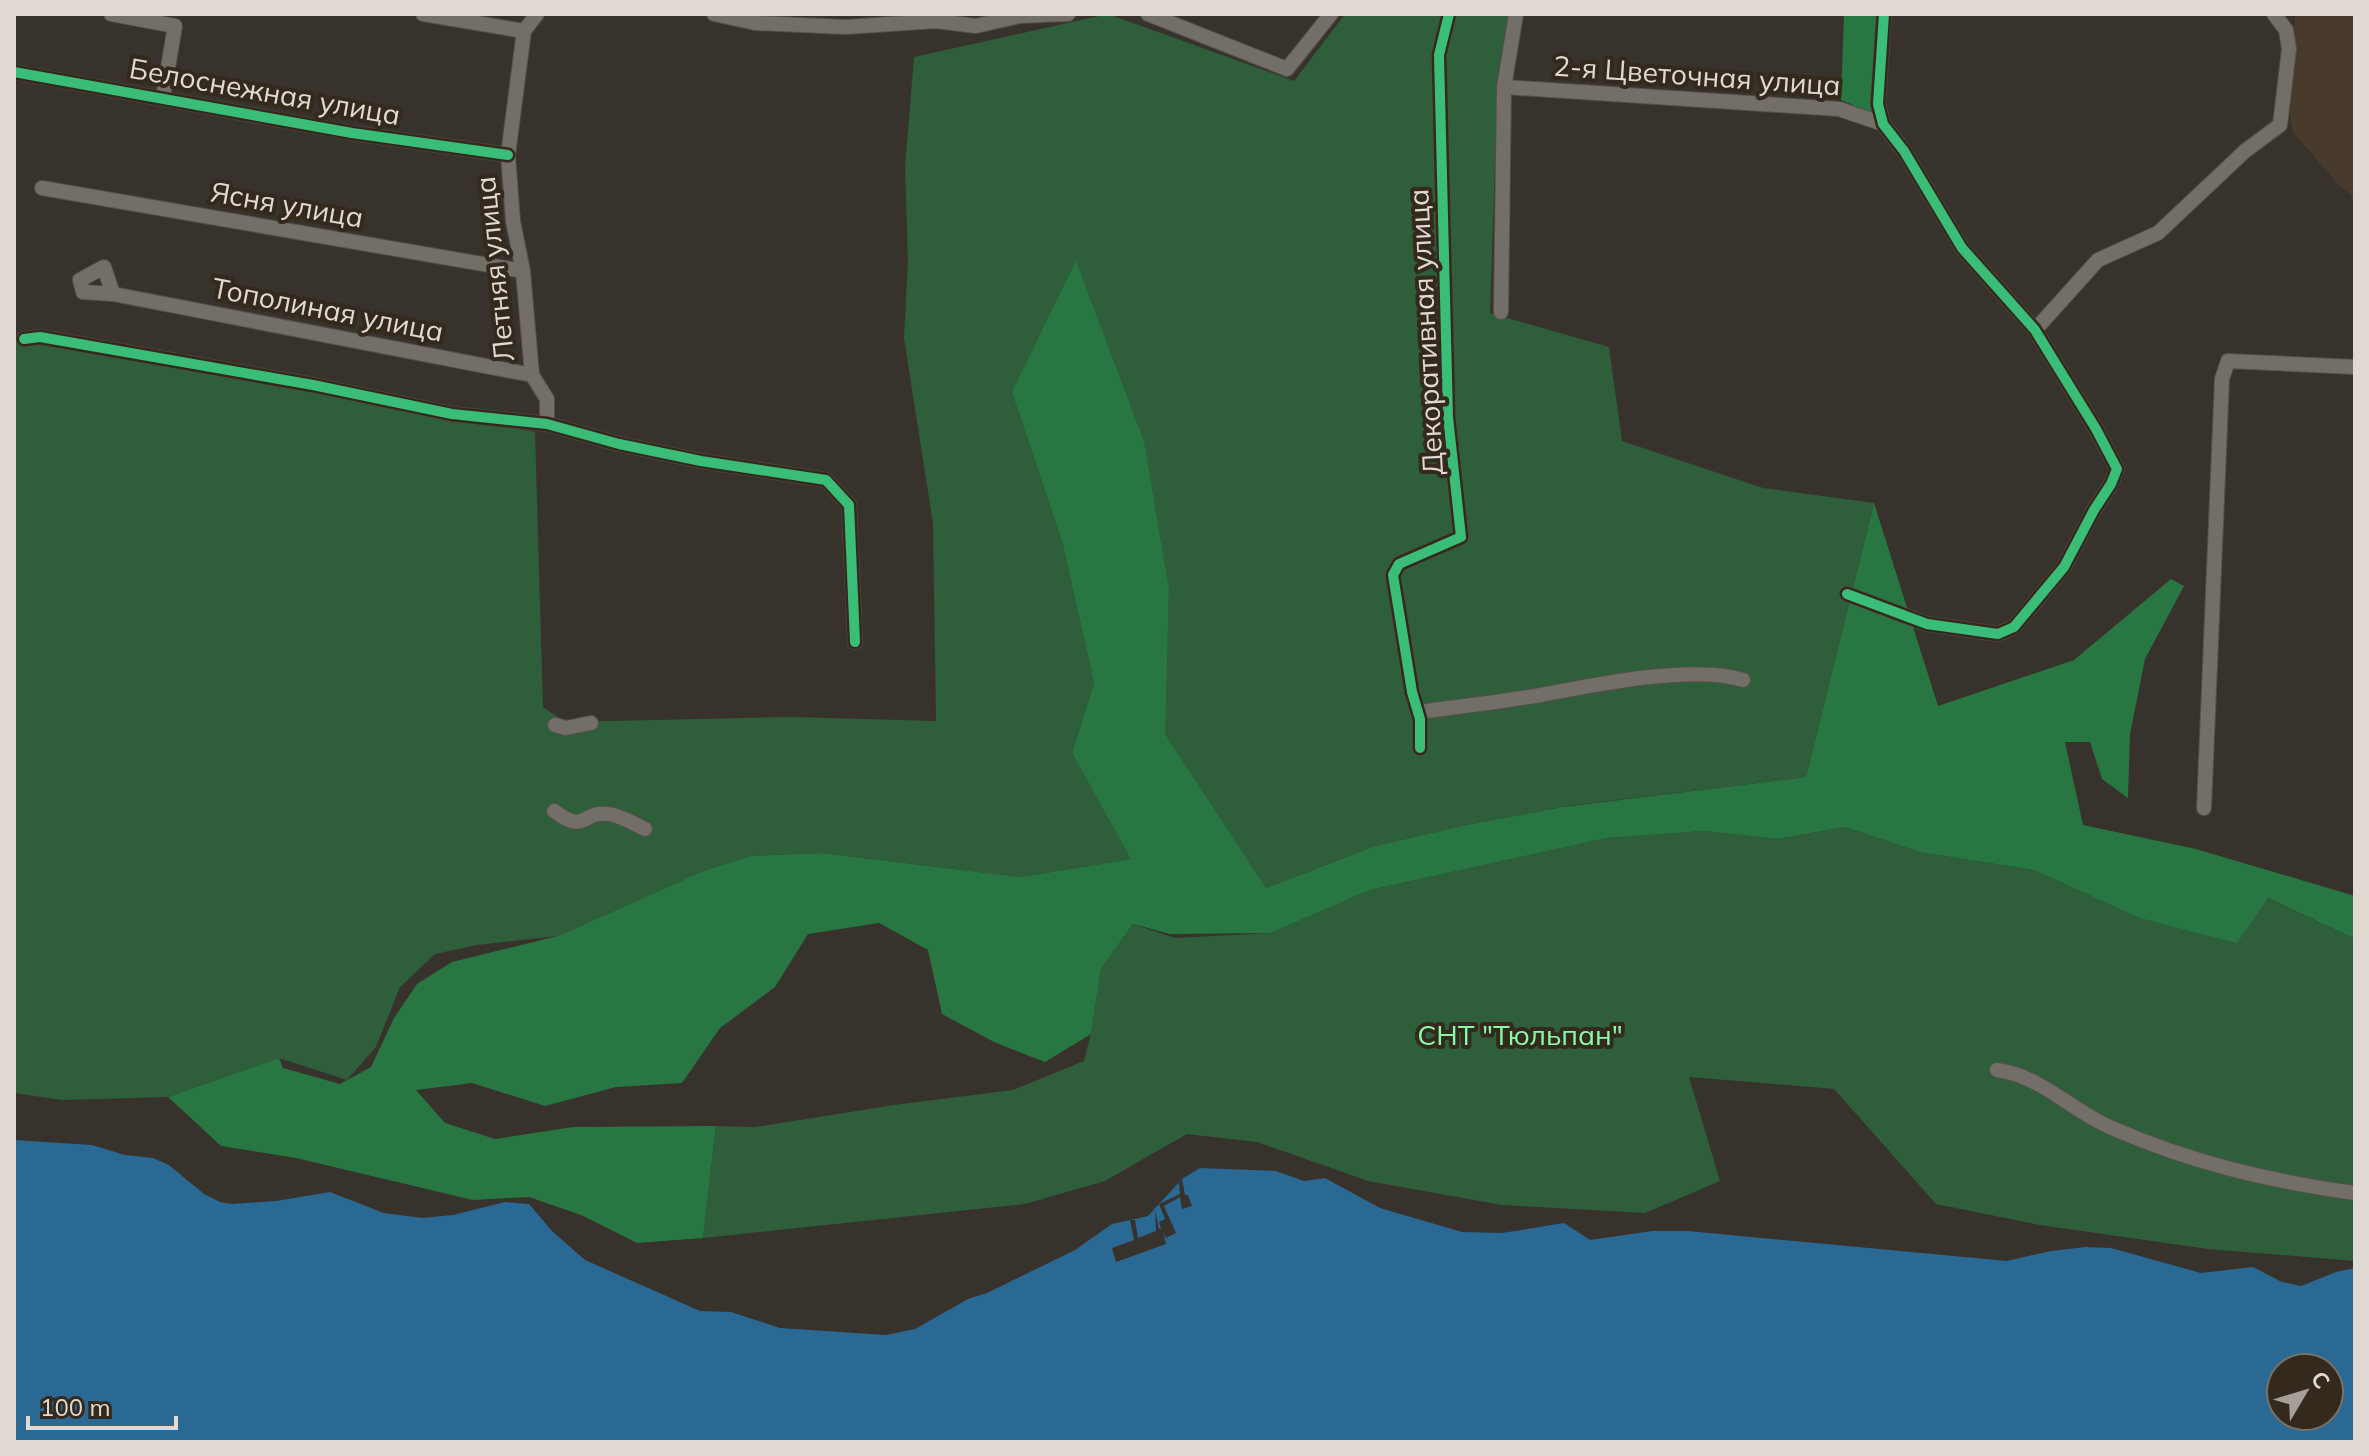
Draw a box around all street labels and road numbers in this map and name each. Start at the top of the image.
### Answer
street label: 2-я Цветочная улица [1552,47,1842,103]
street label: Белоснежная улица [127,50,403,132]
street label: Ясня улица [208,173,366,235]
street label: Летняя улица [467,175,521,363]
street label: Декоративная улица [1400,188,1450,476]
street label: Тополиная улица [209,269,447,349]

